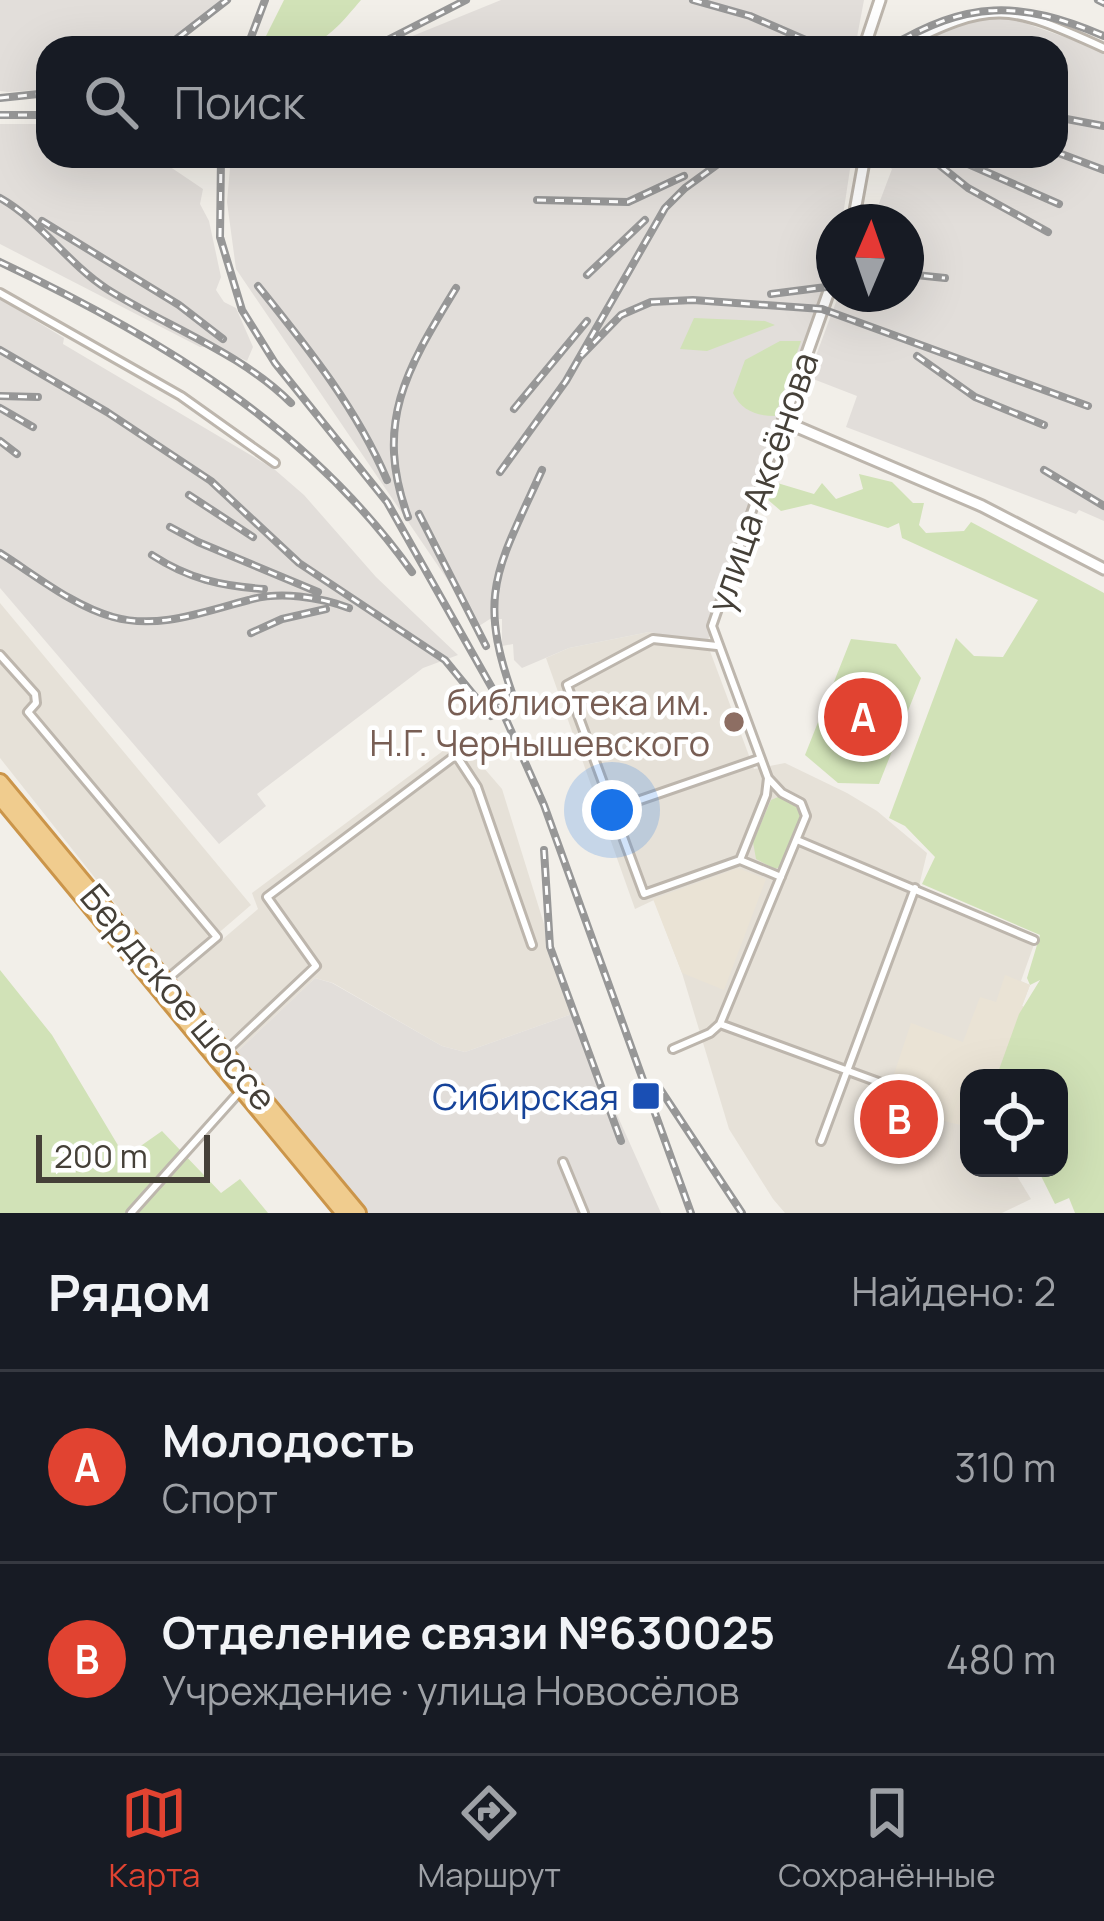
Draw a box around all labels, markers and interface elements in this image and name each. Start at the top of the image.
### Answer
search box [36,36,1068,168]
icon: search [78,69,144,135]
text: Поиск [174,71,305,133]
north arrow [816,204,924,312]
street label: улица Аксёнова [695,345,829,619]
pin: A [824,672,902,762]
place label: библиотека им. Н.Г. Чернышевского [369,677,710,767]
marker: библиотека им. Н.Г. Чернышевского [721,709,747,735]
your location [582,780,642,840]
street label: Бердское шоссе [70,873,288,1121]
map controls [960,1069,1068,1177]
button: locate [960,1069,1068,1177]
place label: Сибирская [432,1072,619,1121]
pin: B [860,1074,938,1164]
marker: Сибирская [630,1080,662,1112]
scale bar [36,1129,210,1182]
text: 200 m [54,1133,148,1178]
text: Рядом [48,1257,211,1326]
text: Найдено: 2 [852,1264,1056,1318]
text: Молодость [162,1409,415,1471]
text: A [74,1440,100,1494]
text: 310 m [955,1440,1056,1494]
text: Спорт [162,1471,278,1525]
text: Отделение связи №630025 [162,1601,775,1663]
text: B [75,1632,99,1686]
text: 480 m [946,1632,1056,1686]
text: Учреждение · улица Новосёлов [162,1663,740,1717]
tab: Карта [109,1780,200,1897]
tab: Маршрут [417,1780,561,1897]
tab: Сохранённые [778,1780,995,1897]

